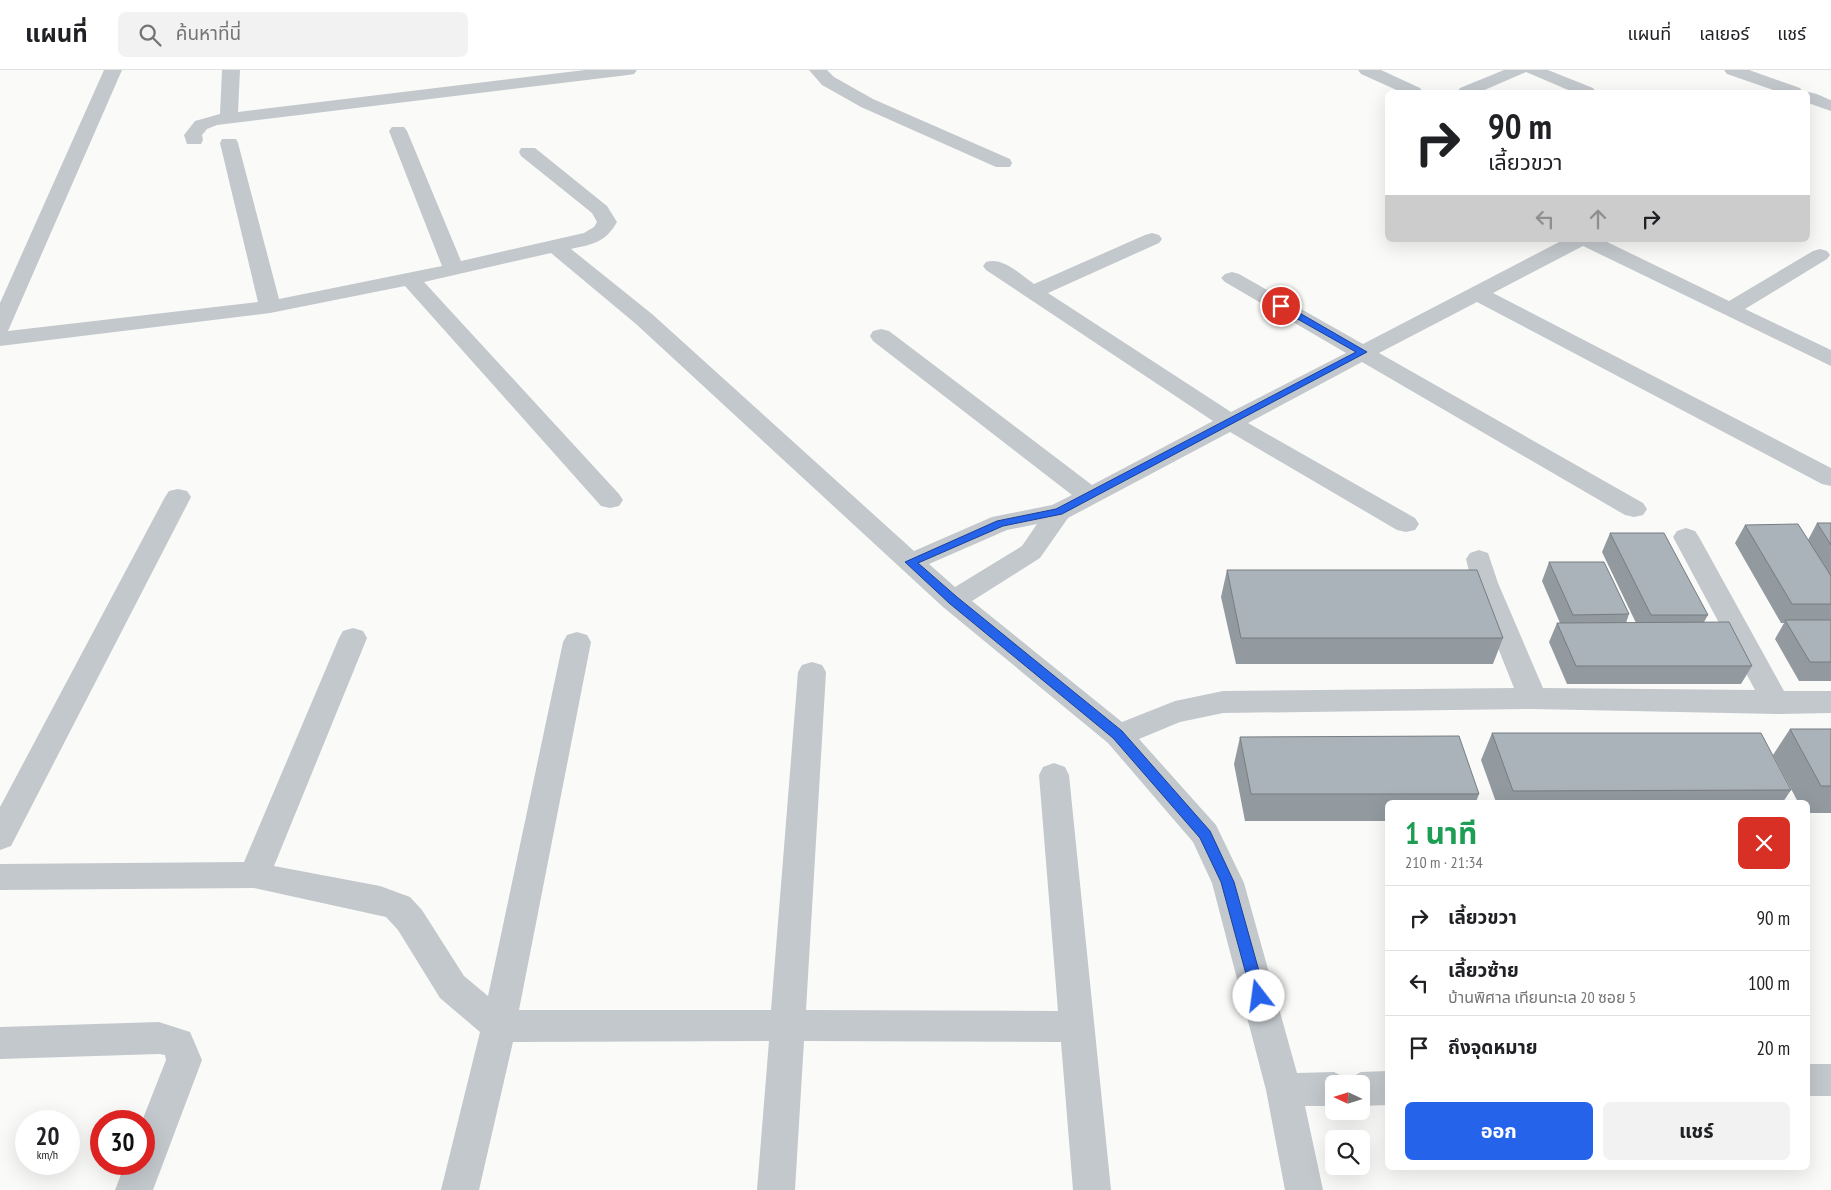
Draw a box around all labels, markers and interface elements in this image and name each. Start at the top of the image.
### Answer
search box [118,12,468,57]
text: แผนที่ [25,18,88,49]
icon: search [136,21,164,49]
text: ค้นหาที่นี่ [176,21,241,45]
text: แผนที่ [1627,22,1671,45]
text: เลเยอร์ [1699,22,1749,45]
text: แชร์ [1777,22,1806,45]
text: 90 m [1488,103,1552,149]
icon: right [1405,110,1470,175]
text: เลี้ยวขวา [1488,148,1563,176]
icon: left [1531,205,1559,233]
icon: ahead [1584,205,1612,233]
icon: right [1637,205,1665,233]
pin [1260,285,1302,327]
icon: arrive [1267,292,1295,320]
text: 1 นาที [1405,813,1477,852]
button: close [1738,817,1790,869]
text: 210 m · 21:34 [1405,852,1483,872]
icon: right [1405,904,1433,932]
text: เลี้ยวขวา [1448,905,1517,929]
text: 90 m [1757,906,1790,930]
text: เลี้ยวซ้าย [1448,958,1519,982]
position arrow [1232,969,1284,1021]
icon: left [1405,969,1433,997]
text: 100 m [1748,971,1790,995]
text: บ้านพิศาล เทียนทะเล 20 ซอย 5 [1448,987,1636,1007]
icon: arrive [1405,1034,1433,1062]
text: ถึงจุดหมาย [1448,1035,1538,1059]
text: 20 m [1757,1036,1790,1060]
north arrow [1325,1075,1370,1120]
map controls [1325,1075,1370,1175]
button: ออก [1405,1102,1593,1160]
button: แชร์ [1603,1102,1790,1160]
speed limit sign: 30 [90,1110,155,1175]
text: 20 [36,1120,59,1152]
button: search [1325,1130,1370,1175]
text: km/h [37,1147,58,1162]

